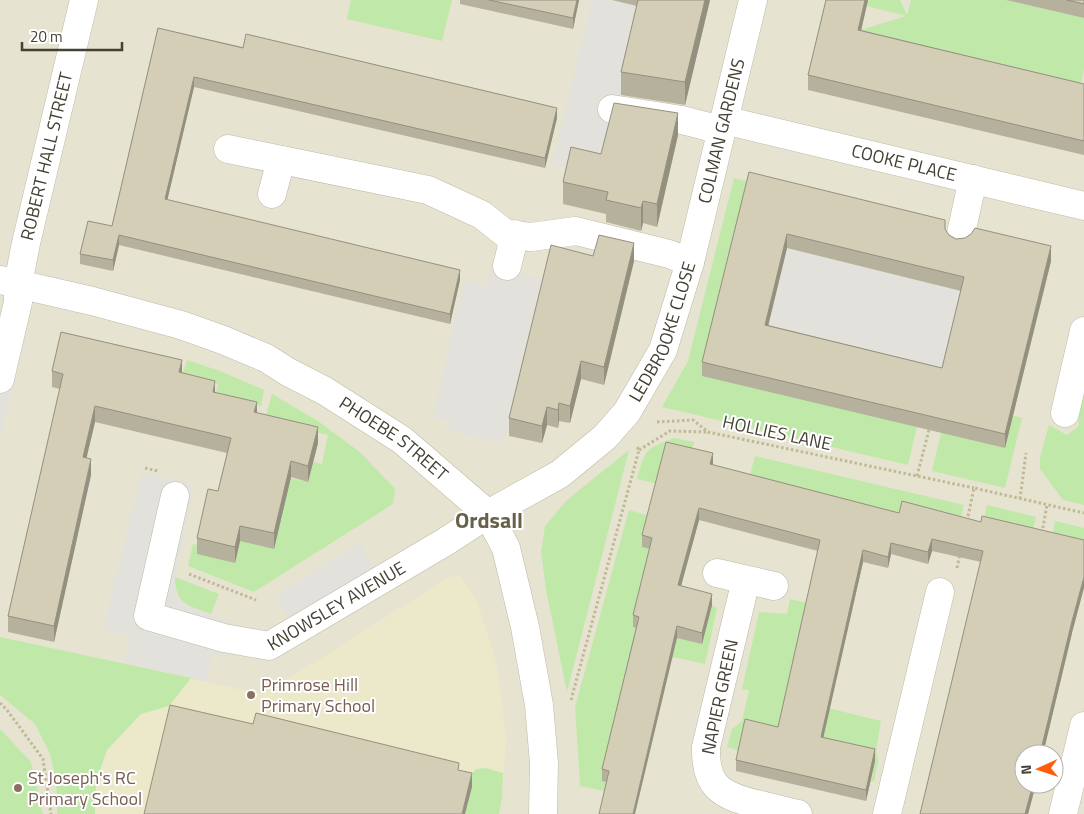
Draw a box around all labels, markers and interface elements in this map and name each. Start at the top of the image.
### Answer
scale bar [22,20,122,52]
text: 20 m [30,25,63,48]
street label: COLMAN GARDENS [691,55,752,206]
street label: ROBERT HALL STREET [13,69,79,243]
street label: COOKE PLACE [849,137,959,188]
street label: LEDBROOKE CLOSE [622,258,702,407]
street label: PHOEBE STREET [334,389,455,487]
street label: HOLLIES LANE [720,408,834,457]
district label: Ordsall [455,503,523,537]
street label: KNOWSLEY AVENUE [262,554,410,657]
street label: NAPIER GREEN [694,637,745,757]
place label: Primrose Hill Primary School [261,671,375,719]
marker: Primrose Hill Primary School [245,689,257,701]
north arrow [1014,744,1064,794]
place label: St Joseph's RC Primary School [28,764,142,812]
text: N [1015,764,1036,775]
marker: St Joseph's RC Primary School [12,782,24,794]

